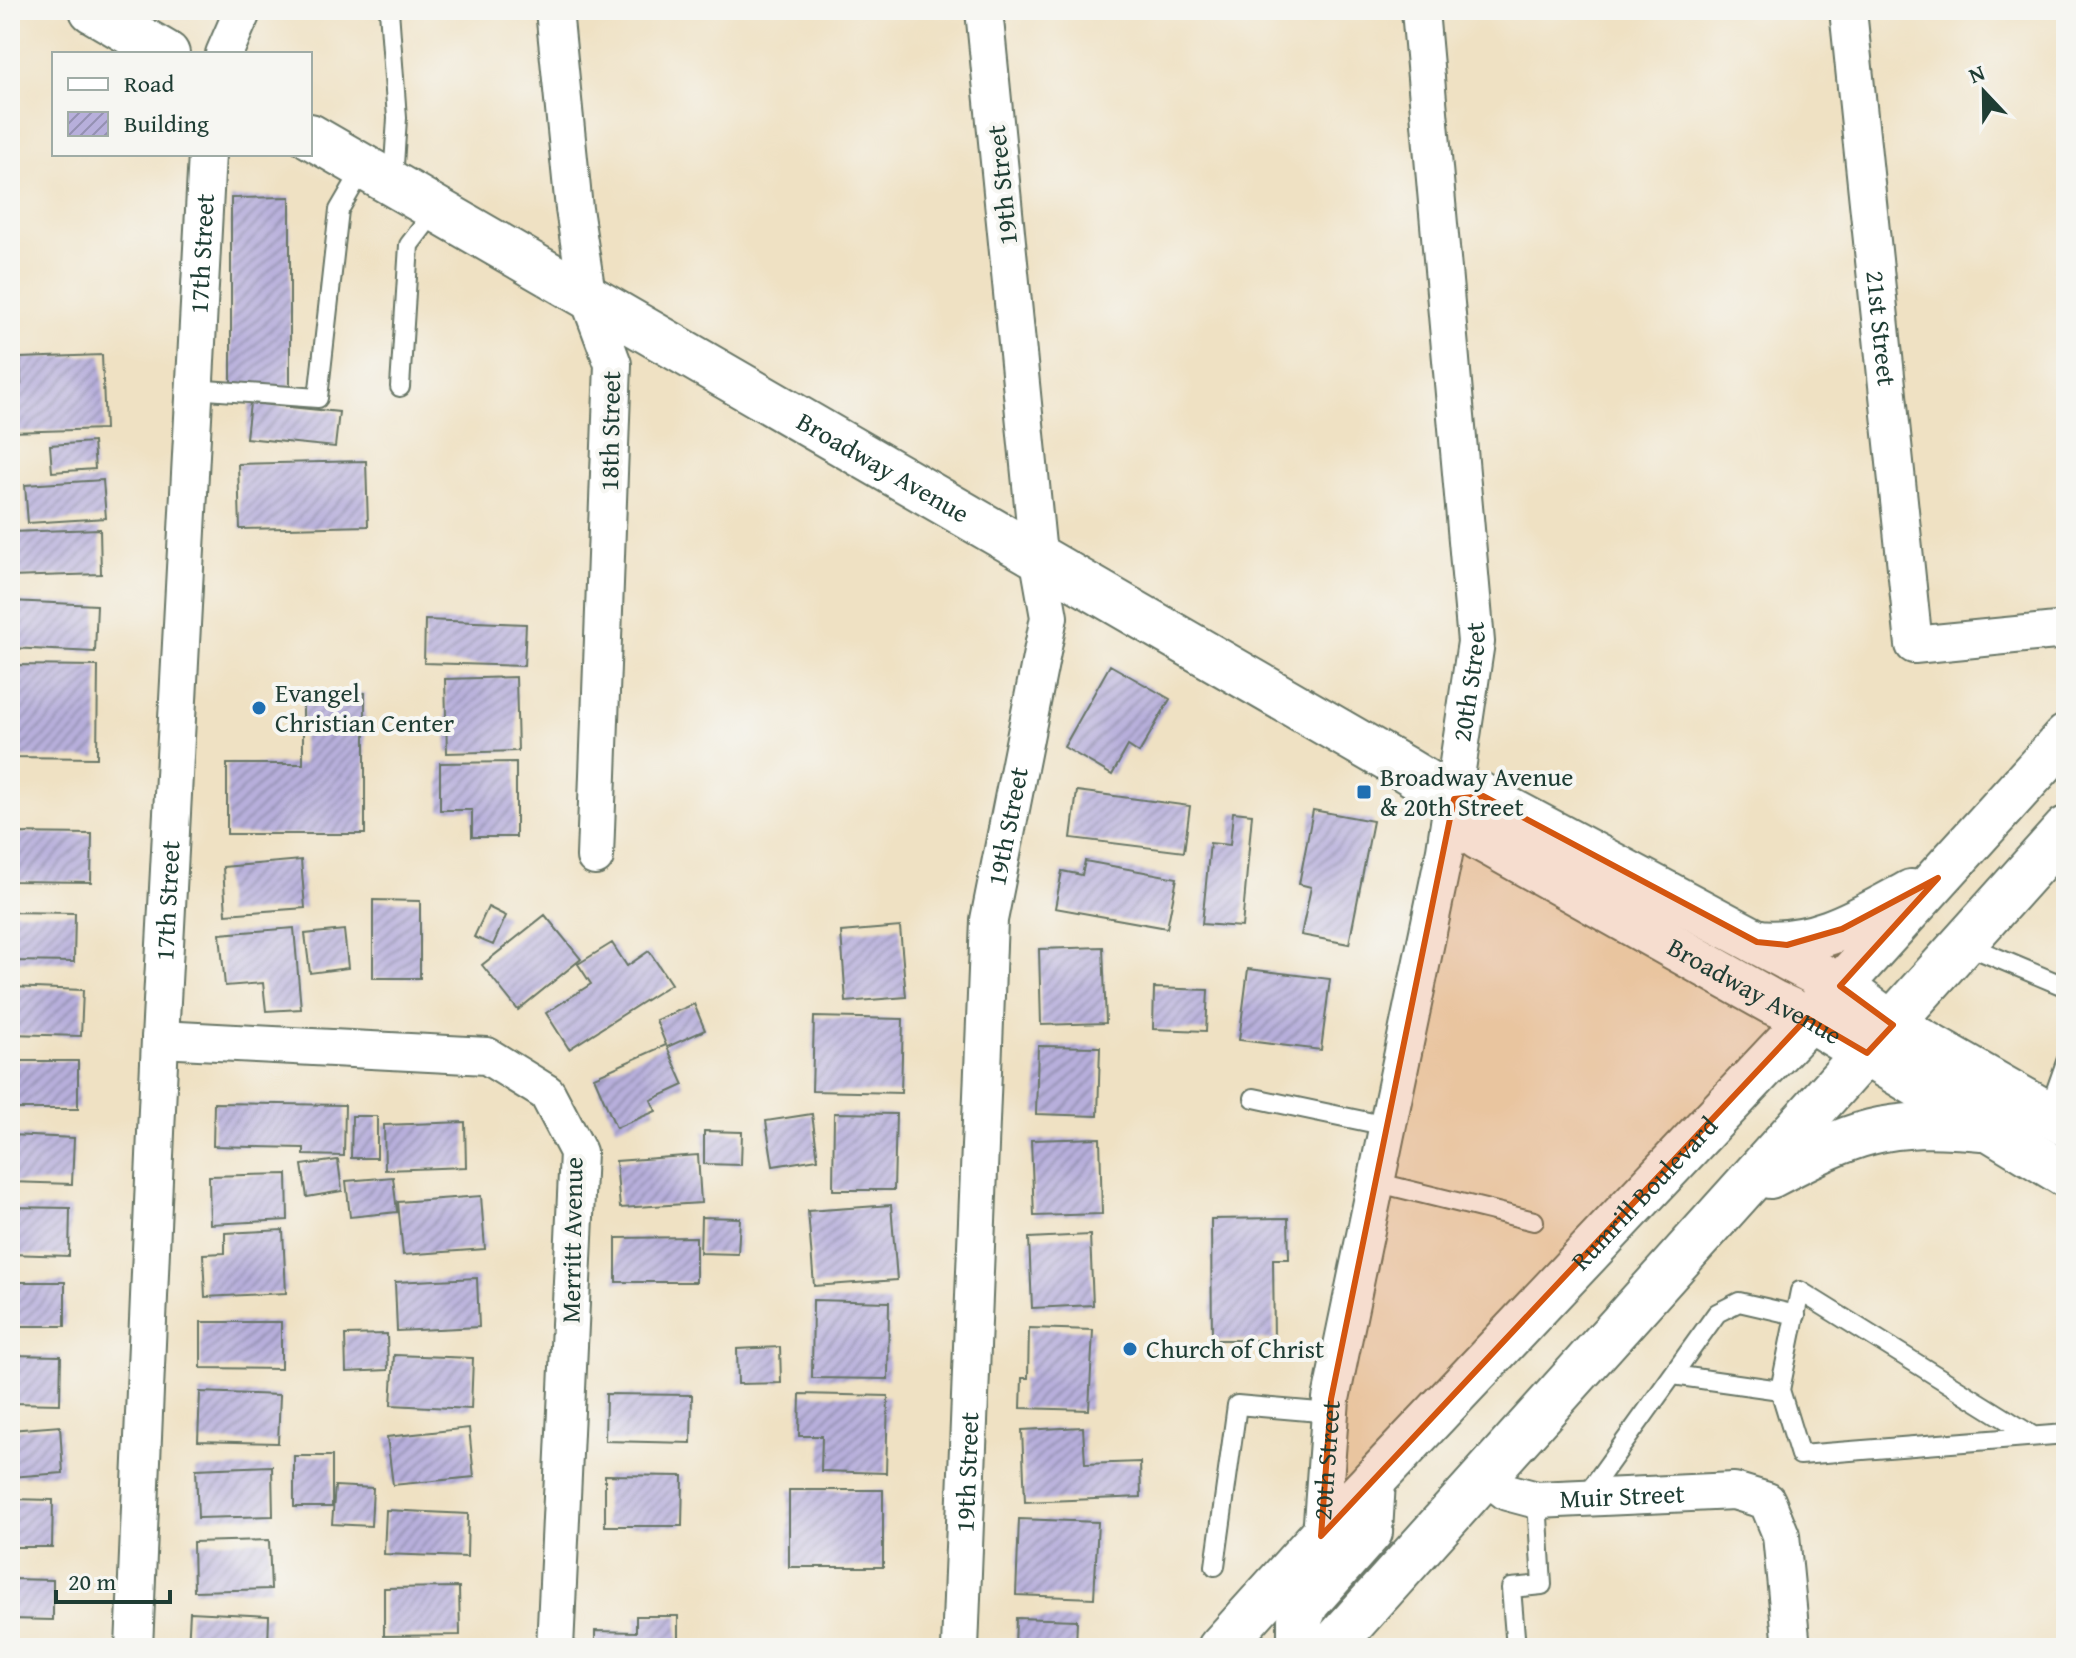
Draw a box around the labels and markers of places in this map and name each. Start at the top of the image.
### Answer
place label: Evangel Christian Center [275,673,454,742]
marker: Evangel Christian Center [250,699,268,717]
place label: Broadway Avenue & 20th Street [1380,757,1573,826]
marker: Broadway Avenue & 20th Street [1355,783,1373,801]
place label: Church of Christ [1146,1329,1324,1368]
marker: Church of Christ [1121,1340,1139,1358]

